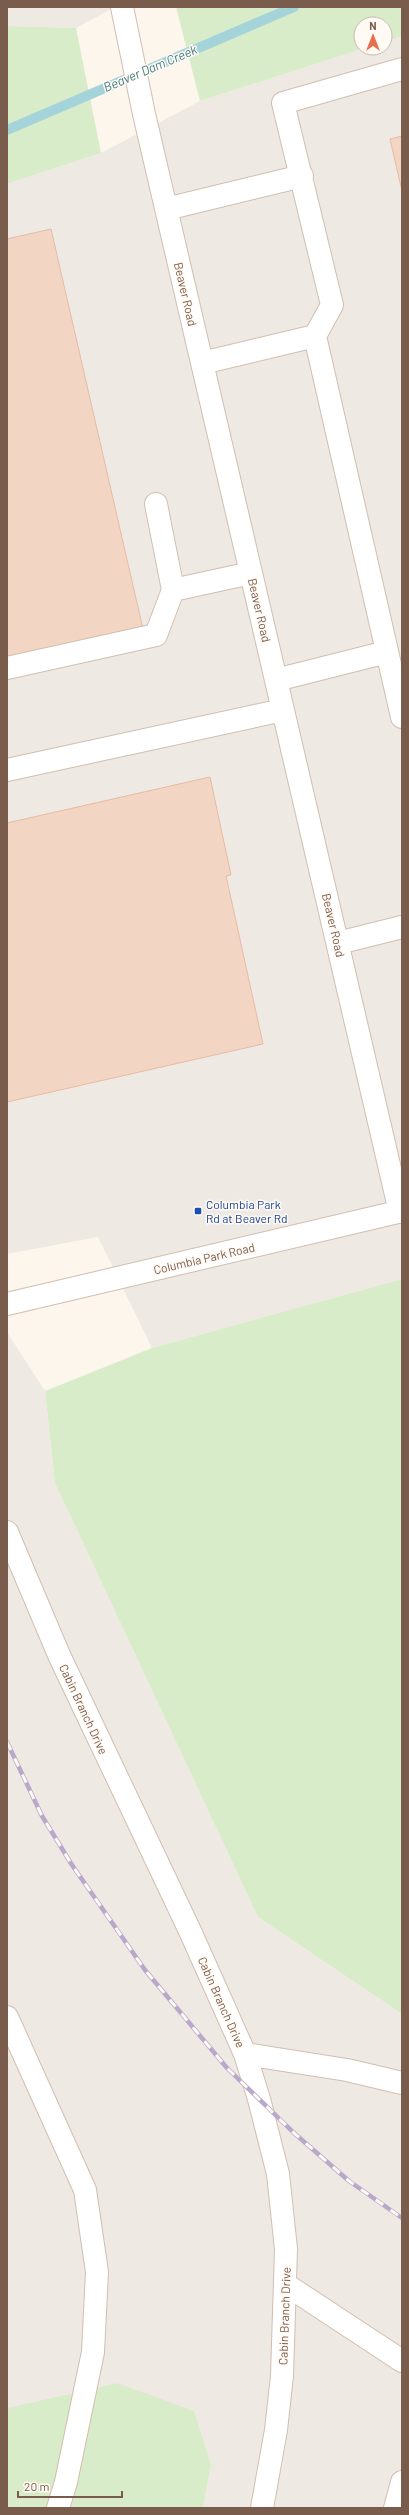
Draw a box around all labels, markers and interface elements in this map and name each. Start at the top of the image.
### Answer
north arrow [353,16,393,56]
text: N [369,19,377,32]
water label: Beaver Dam Creek [101,41,200,95]
street label: Beaver Road [172,261,200,327]
street label: Beaver Road [246,577,274,643]
street label: Beaver Road [320,892,348,958]
place label: Columbia Park Rd at Beaver Rd [206,1197,288,1225]
marker: Columbia Park Rd at Beaver Rd [193,1206,203,1216]
street label: Columbia Park Road [152,1240,256,1276]
street label: Cabin Branch Drive [57,1662,111,1756]
street label: Cabin Branch Drive [196,1954,248,2050]
street label: Cabin Branch Drive [275,2267,293,2365]
scale bar [18,2473,122,2499]
text: 20 m [24,2479,50,2493]

